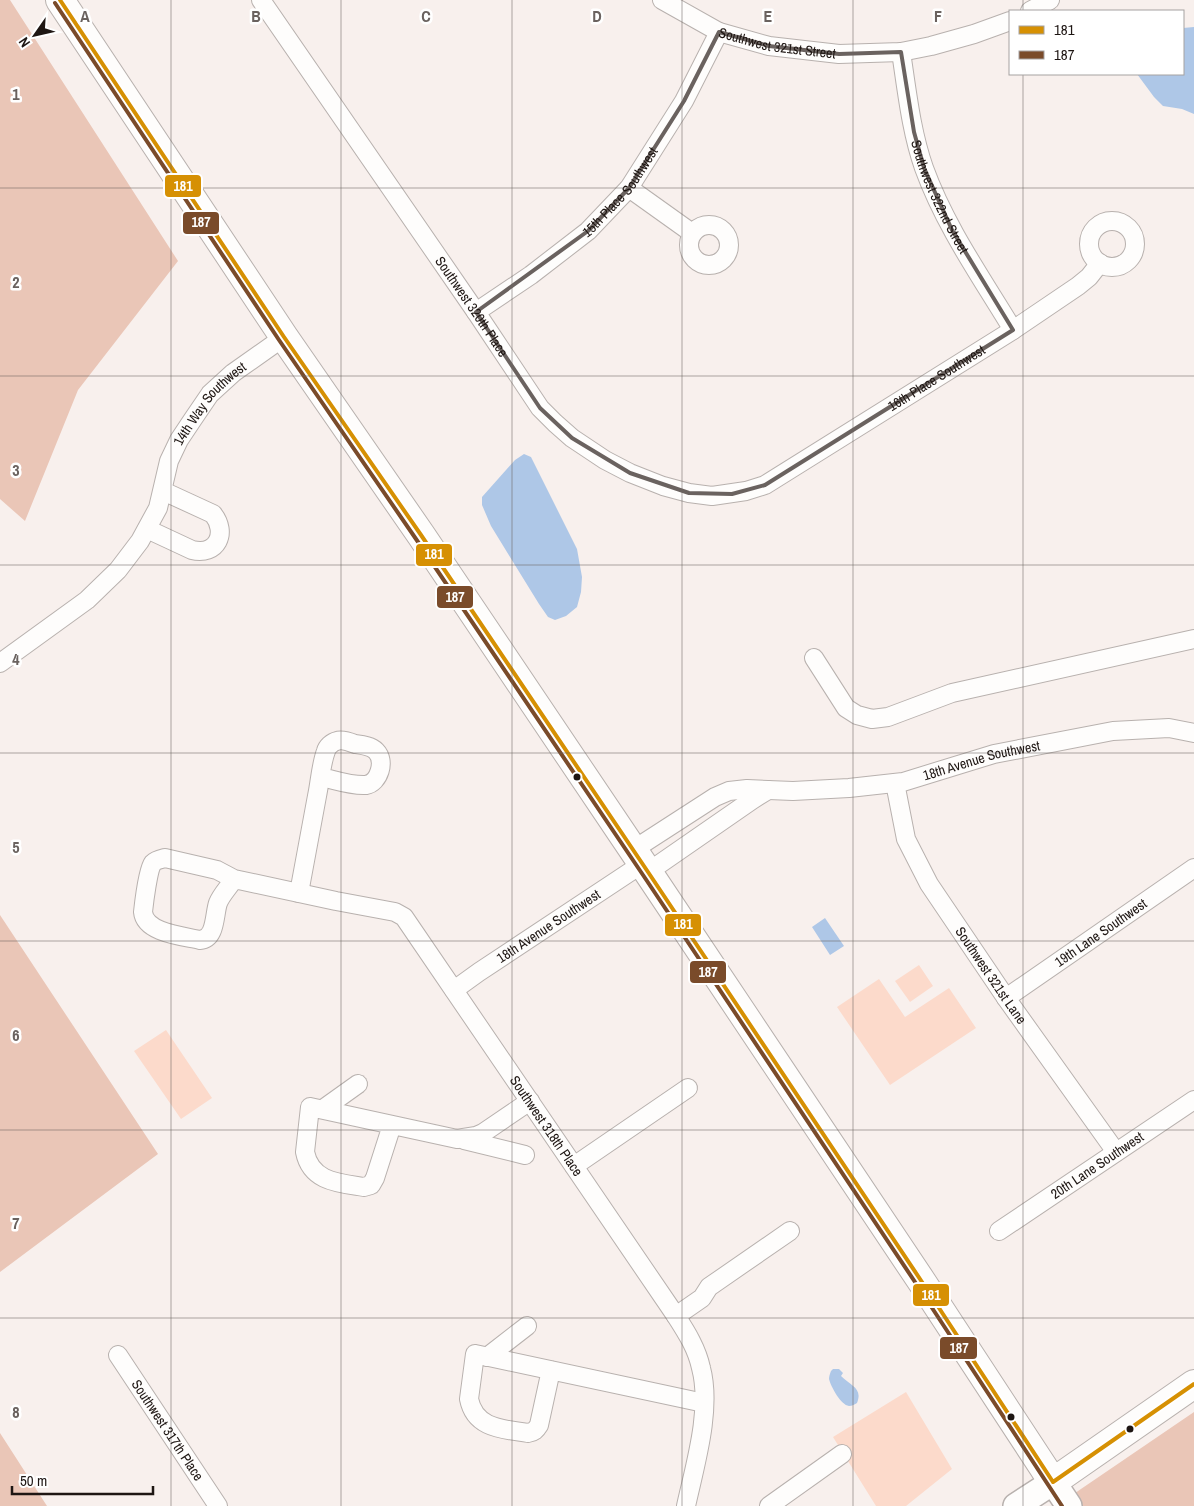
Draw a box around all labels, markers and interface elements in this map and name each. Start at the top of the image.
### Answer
text: A [80,5,90,27]
text: B [251,5,261,27]
text: C [421,5,431,27]
text: D [592,5,602,27]
text: E [764,5,773,27]
text: F [934,5,942,27]
north arrow [10,10,60,60]
legend [1009,10,1184,75]
text: 181 [1054,19,1075,40]
street label: Southwest 321st Street [717,23,837,63]
text: N [14,34,34,51]
text: 187 [1054,44,1075,65]
text: 1 [12,83,20,105]
street label: Southwest 322nd Street [907,138,973,257]
street label: 15th Place Southwest [579,144,662,241]
line badge: 181 [164,174,202,198]
text: 181 [173,177,193,195]
line badge: 187 [182,211,220,235]
text: 187 [191,213,211,231]
street label: Southwest 320th Place [431,253,512,360]
text: 2 [12,271,20,293]
street label: 16th Place Southwest [884,341,988,415]
street label: 14th Way Southwest [169,358,249,448]
text: 3 [12,459,20,481]
line badge: 181 [415,543,453,567]
text: 181 [424,545,444,563]
line badge: 187 [436,585,474,609]
text: 187 [445,588,465,606]
text: 4 [12,648,20,670]
street label: 18th Avenue Southwest [921,736,1042,784]
unlabelled marker [572,772,582,782]
text: 5 [12,836,20,858]
street label: 18th Avenue Southwest [493,885,604,967]
street label: 19th Lane Southwest [1051,894,1150,971]
line badge: 181 [664,913,702,937]
text: 181 [673,915,693,933]
street label: Southwest 321st Lane [951,923,1031,1027]
line badge: 187 [689,960,727,984]
text: 187 [698,963,718,981]
text: 6 [12,1024,20,1046]
street label: Southwest 318th Place [506,1072,587,1180]
street label: 20th Lane Southwest [1047,1128,1147,1203]
text: 7 [12,1212,20,1234]
line badge: 181 [912,1283,950,1307]
text: 181 [921,1286,941,1304]
line badge: 187 [939,1336,978,1360]
text: 187 [949,1339,969,1357]
street label: Southwest 317th Place [128,1376,208,1484]
text: 8 [12,1401,20,1423]
unlabelled marker [1006,1412,1016,1422]
unlabelled marker [1125,1424,1135,1434]
scale bar [12,1464,154,1496]
text: 50 m [20,1470,47,1491]

